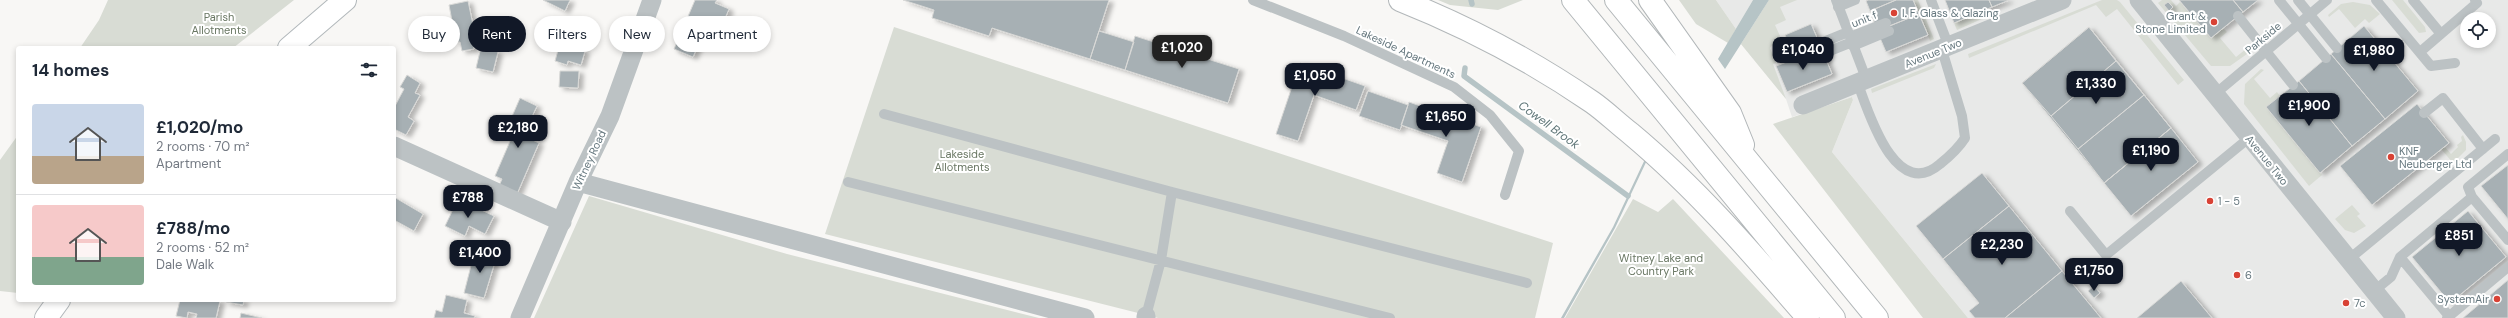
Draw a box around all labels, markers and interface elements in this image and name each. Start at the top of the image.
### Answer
place label: I. F. Glass & Glazing [1902,6,1999,20]
street label: unit f [1849,8,1879,30]
marker: I. F. Glass & Glazing [1889,8,1899,18]
place label: Grant & Stone Limited [2135,9,2206,36]
park label: Parish Allotments [191,10,247,37]
map controls [2460,12,2496,48]
button: locate [2460,12,2496,48]
chip: Buy [408,16,460,52]
chip: Rent [468,16,526,52]
chip: Filters [534,16,601,52]
chip: New [609,16,665,52]
chip: Apartment [673,16,771,52]
marker: Grant & Stone Limited [2209,17,2219,27]
street label: Parkside [2242,19,2284,57]
street label: Lakeside Apartments [1354,23,1458,81]
pin: £1,020 [1149,35,1215,69]
street label: Avenue Two [1902,35,1964,71]
pin: £1,040 [1770,37,1836,71]
pin: £1,980 [2341,38,2407,72]
text: £1,020 [1161,39,1203,56]
text: £1,040 [1782,41,1824,58]
text: £1,980 [2353,42,2395,59]
text: 14 homes [32,59,109,81]
icon: filters [358,59,380,81]
pin: £1,050 [1282,63,1348,97]
text: £1,050 [1294,67,1336,84]
pin: £1,330 [2063,71,2129,105]
text: £1,330 [2076,75,2116,92]
pin: £1,900 [2276,93,2342,127]
water label: Cowell Brook [1515,97,1584,153]
text: £1,900 [2288,97,2330,114]
pin: £1,650 [1413,104,1479,138]
text: £1,650 [1425,108,1467,125]
pin: £2,180 [485,115,551,149]
text: £1,020/mo [156,116,243,138]
text: £2,180 [498,119,538,136]
icon: home [64,120,112,168]
street label: Witney Road [569,128,609,192]
street label: Avenue Two [2242,132,2292,188]
text: 2 rooms · 70 m² [156,138,250,155]
pin: £1,190 [2118,138,2184,172]
text: £1,190 [2132,142,2170,159]
place label: KNF Neuberger Ltd [2399,144,2472,171]
park label: Lakeside Allotments [934,147,990,174]
marker: KNF Neuberger Ltd [2386,152,2396,162]
text: Apartment [156,155,221,172]
pin: £788 [444,185,492,219]
text: £788 [452,189,484,206]
place label: 1 - 5 [2218,194,2240,208]
marker: 1 - 5 [2205,196,2215,206]
text: £788/mo [156,217,230,239]
icon: home [64,221,112,269]
pin: £851 [2435,223,2483,257]
text: £851 [2444,227,2474,244]
pin: £2,230 [1969,232,2035,266]
text: £2,230 [1980,236,2024,253]
text: 2 rooms · 52 m² [156,239,249,256]
pin: £1,400 [447,240,513,274]
text: £1,400 [459,244,501,261]
park label: Witney Lake and Country Park [1619,251,1703,278]
text: Dale Walk [156,256,214,273]
pin: £1,750 [2061,258,2127,292]
text: £1,750 [2074,262,2114,279]
place label: 6 [2245,268,2252,282]
marker: 6 [2232,270,2242,280]
place label: SystemAir [2437,292,2489,306]
marker: SystemAir [2492,294,2502,304]
place label: 7c [2354,296,2366,310]
marker: 7c [2341,298,2351,308]

